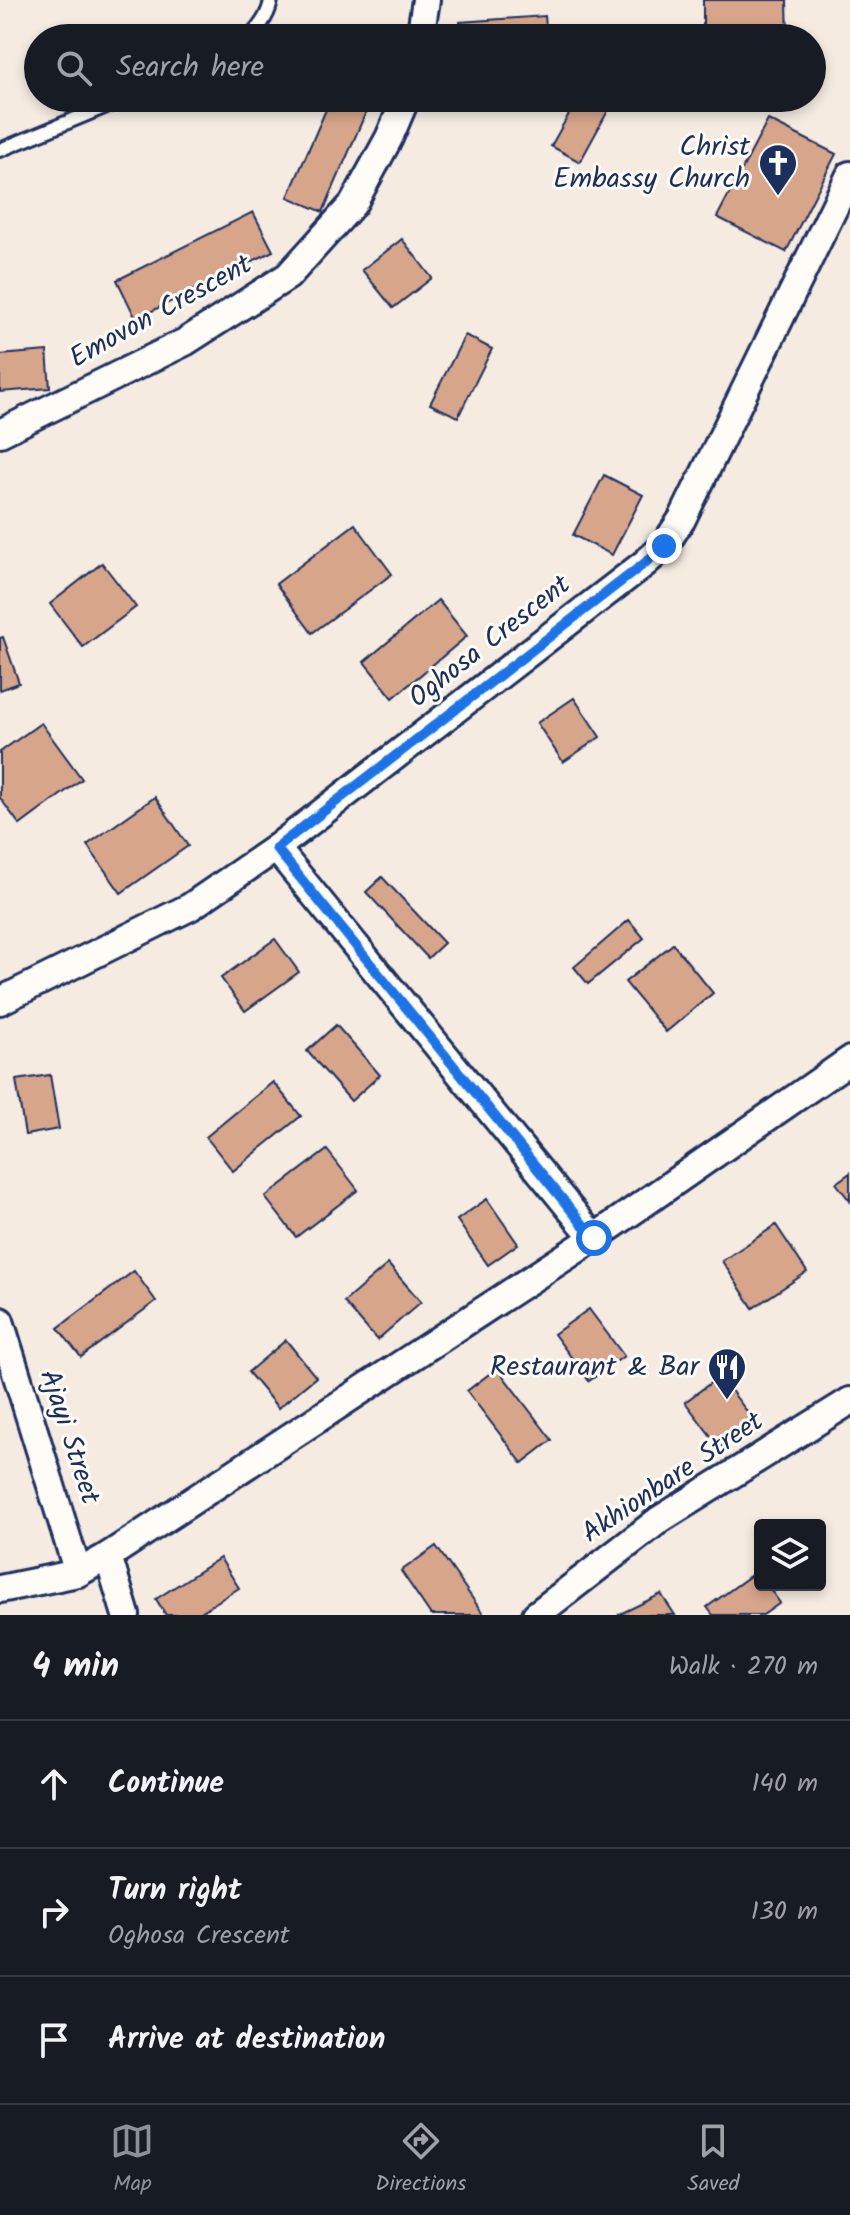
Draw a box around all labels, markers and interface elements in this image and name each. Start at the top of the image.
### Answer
search box [24,24,826,112]
text: Search here [116,44,264,92]
icon: search [52,46,96,90]
place label: Christ Embassy Church [553,125,751,202]
church icon: Christ Embassy Church [757,142,799,197]
street label: Emovon Crescent [61,242,262,381]
route end [646,528,682,564]
street label: Oghosa Crescent [399,563,582,720]
route start [576,1220,612,1256]
place label: Restaurant & Bar [490,1345,701,1390]
restaurant icon: Restaurant & Bar [706,1346,748,1401]
street label: Ajayi Street [26,1364,112,1511]
street label: Akhionbare Street [573,1400,774,1556]
map controls [754,1519,826,1591]
button: layers [754,1519,826,1591]
text: 4 min [32,1640,119,1694]
text: Walk · 270 m [669,1646,818,1688]
text: Continue [108,1760,224,1808]
icon: ahead [32,1762,76,1806]
text: 140 m [751,1763,818,1805]
text: Turn right [108,1867,241,1915]
icon: right [32,1890,76,1934]
text: 130 m [751,1891,818,1933]
text: Oghosa Crescent [108,1915,290,1957]
text: Arrive at destination [108,2016,385,2064]
icon: arrive [32,2018,76,2062]
tab: Map [110,2119,154,2202]
tab: Directions [375,2119,467,2202]
tab: Saved [687,2119,740,2202]

